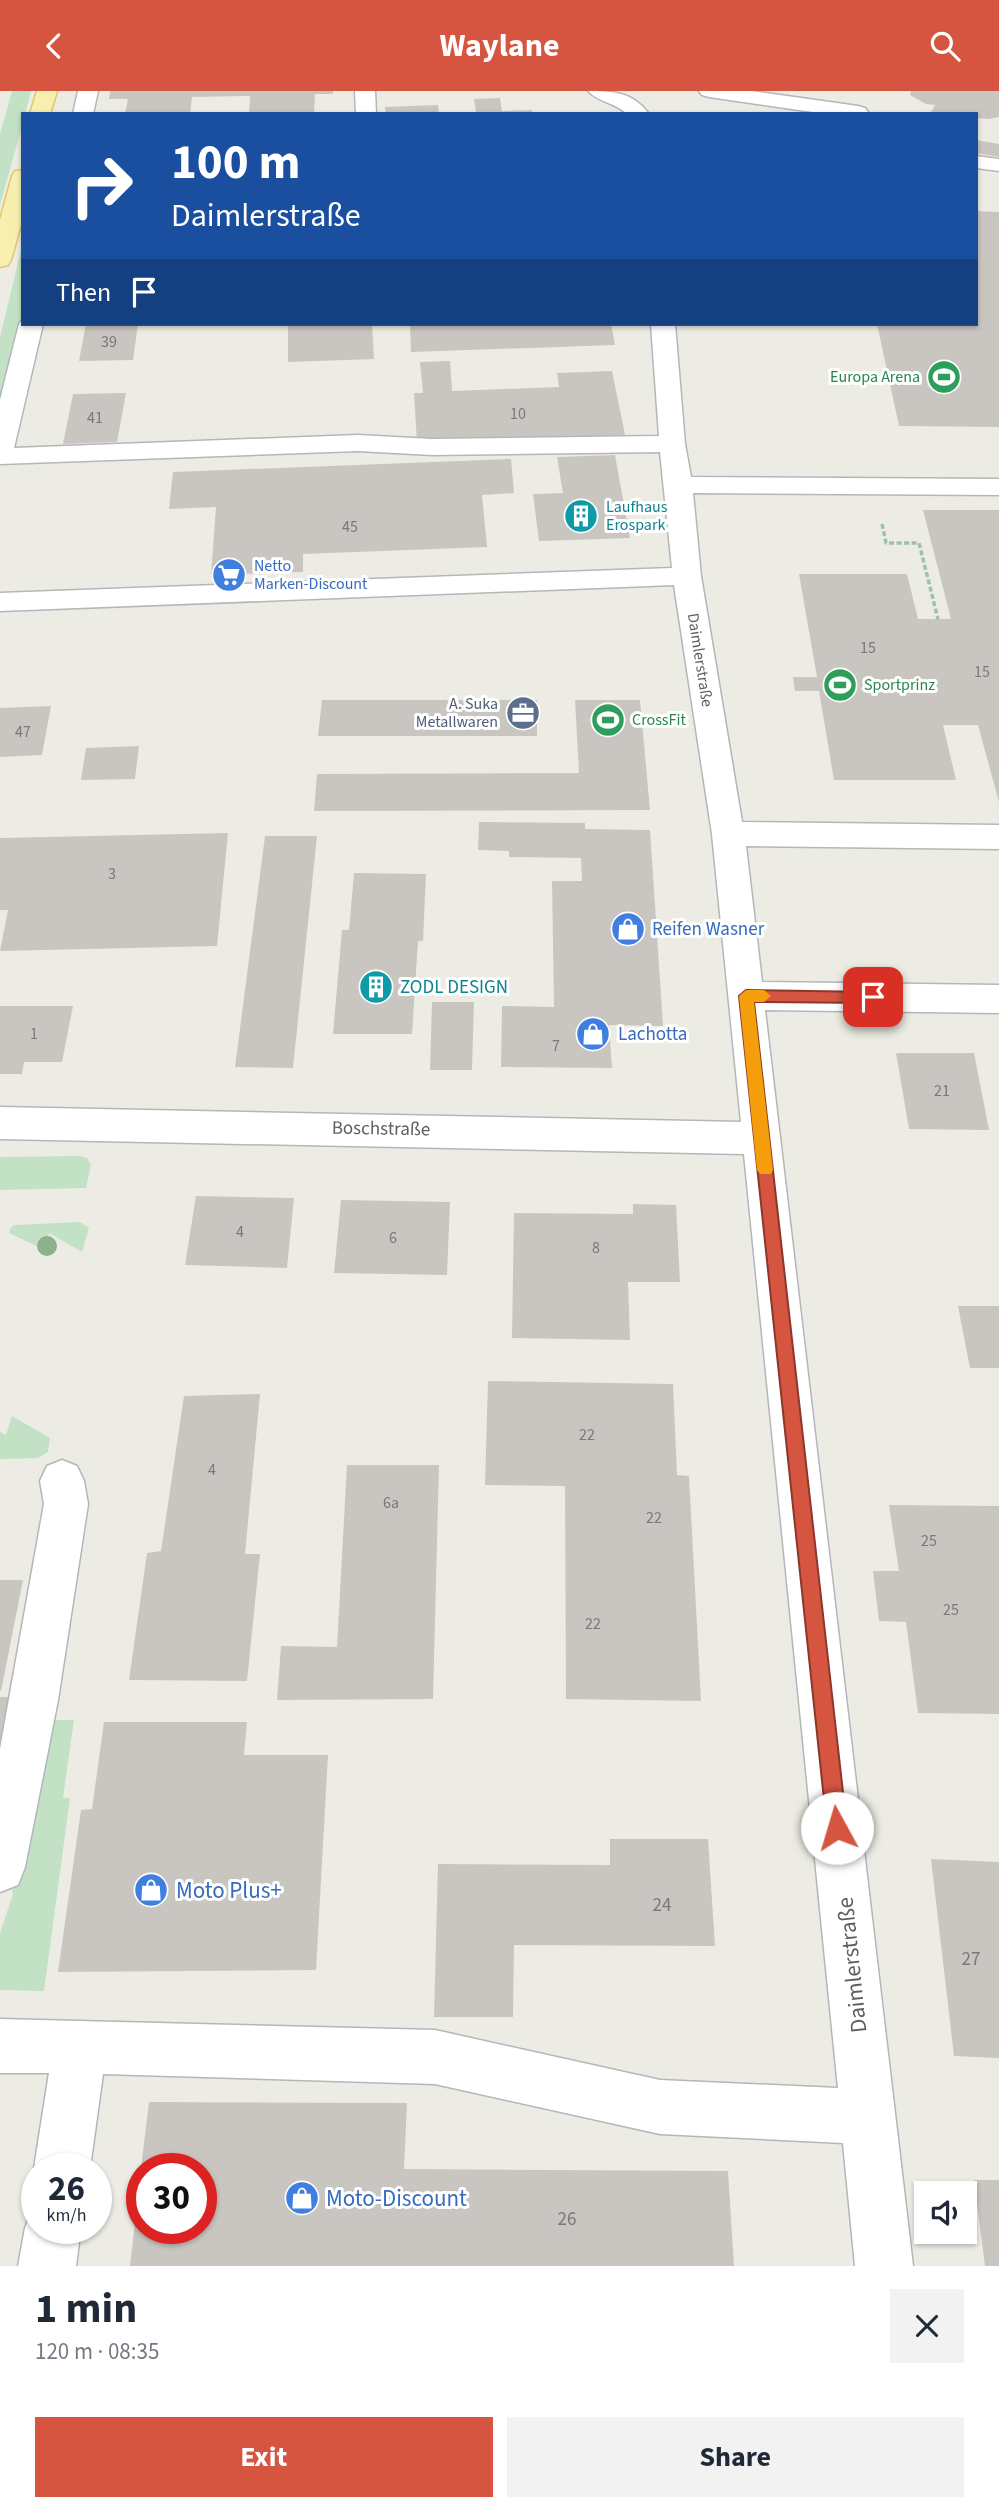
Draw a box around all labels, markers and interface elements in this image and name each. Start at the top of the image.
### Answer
text: Waylane [439,23,560,69]
icon: back [35,27,73,65]
icon: search [926,27,964,65]
text: 100 m [171,128,300,198]
icon: right [56,140,147,231]
text: Daimlerstraße [171,193,361,239]
icon: arrive [125,273,163,311]
text: Then [56,274,111,311]
house number: 39 [101,331,117,353]
sports icon: Europa Arena [925,358,963,396]
place label: Europa Arena [830,366,920,388]
house number: 10 [510,403,526,425]
house number: 41 [87,407,103,429]
place label: Laufhaus Erospark [606,496,668,536]
building icon: Laufhaus Erospark [562,497,600,535]
house number: 45 [342,516,358,538]
place label: Netto Marken-Discount [254,555,368,595]
supermarket icon: Netto Marken-Discount [210,556,248,594]
street label: Daimlerstraße [682,611,718,709]
house number: 15 [860,637,876,659]
house number: 15 [974,661,990,683]
sports icon: Sportprinz [821,666,859,704]
place label: Sportprinz [864,674,935,696]
place label: A. Suka Metallwaren [416,693,498,733]
office icon: A. Suka Metallwaren [504,694,542,732]
sports icon: CrossFit [589,701,627,739]
place label: CrossFit [632,709,686,731]
house number: 47 [15,721,31,743]
house number: 3 [108,863,116,885]
shop icon: Reifen Wasner [609,910,647,948]
place label: Reifen Wasner [652,916,765,943]
pin [843,967,903,1027]
building icon: ZODL DESIGN [357,968,395,1006]
place label: ZODL DESIGN [400,974,508,1001]
icon: arrive [854,978,892,1016]
shop icon: Lachotta [574,1015,612,1053]
place label: Lachotta [618,1021,687,1048]
house number: 1 [30,1023,38,1045]
house number: 7 [552,1035,560,1057]
house number: 21 [934,1080,950,1102]
street label: Boschstraße [332,1115,430,1143]
house number: 4 [236,1221,244,1243]
house number: 6 [389,1227,397,1249]
house number: 8 [592,1237,600,1259]
house number: 22 [579,1424,595,1446]
house number: 4 [208,1459,216,1481]
house number: 6a [383,1492,399,1514]
house number: 22 [646,1507,662,1529]
house number: 25 [921,1530,937,1552]
house number: 25 [943,1599,959,1621]
house number: 22 [585,1613,601,1635]
position arrow [800,1791,874,1865]
shop icon: Moto Plus+ [132,1871,170,1909]
place label: Moto Plus+ [176,1874,282,1907]
house number: 24 [653,1892,671,1919]
street label: Daimlerstraße [828,1896,876,2034]
house number: 27 [962,1946,980,1973]
speed limit sign: 30 [126,2153,217,2244]
text: 26 [48,2164,85,2214]
shop icon: Moto-Discount [283,2179,321,2217]
map controls [914,2181,977,2244]
button: sound [914,2181,977,2244]
place label: Moto-Discount [326,2182,467,2215]
text: km/h [47,2203,86,2228]
house number: 26 [558,2206,576,2233]
text: 1 min [35,2279,137,2339]
button: close [890,2289,964,2363]
text: 120 m · 08:35 [35,2335,159,2368]
button: Exit [35,2417,493,2497]
button: Share [507,2417,964,2497]

